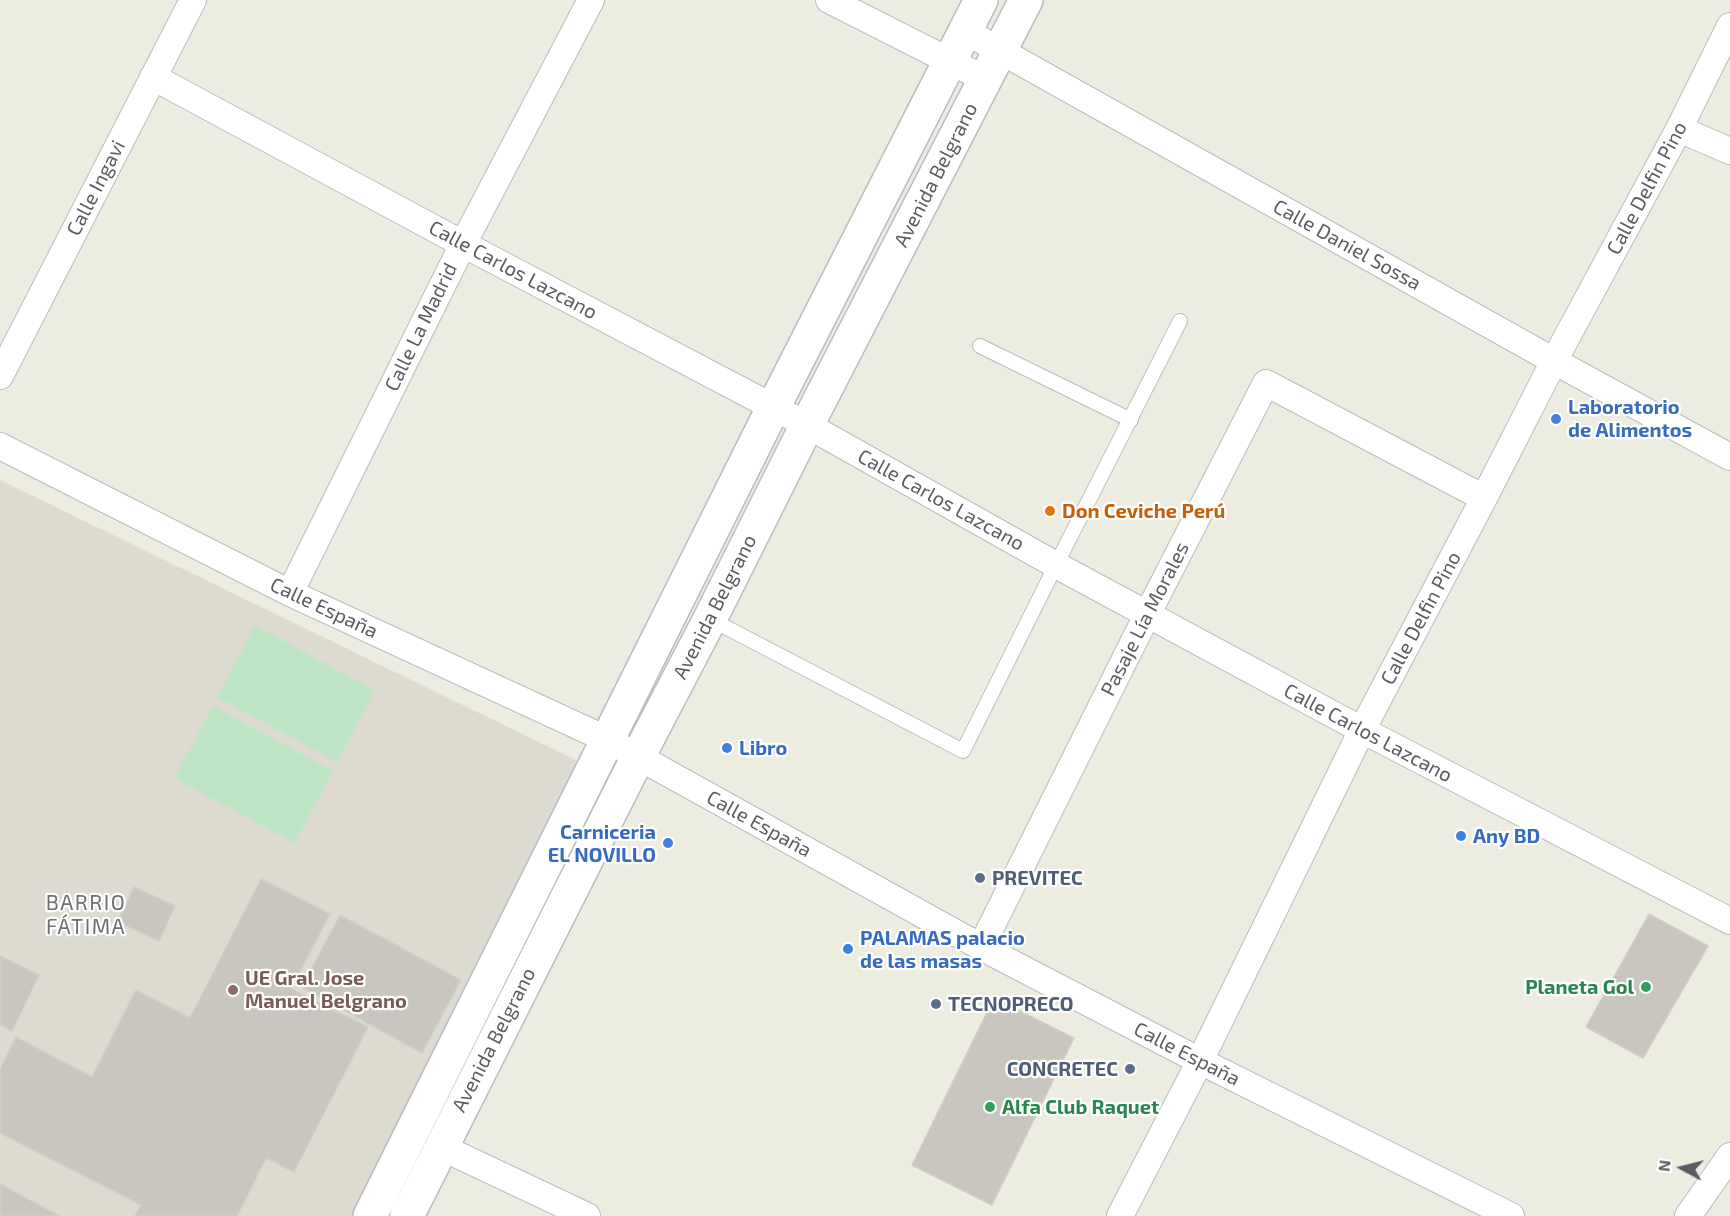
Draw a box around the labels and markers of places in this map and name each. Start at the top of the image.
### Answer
place label: Laboratorio de Alimentos [1568,395,1692,442]
marker: Laboratorio de Alimentos [1549,412,1563,426]
place label: Don Ceviche Perú [1062,499,1225,523]
marker: Don Ceviche Perú [1043,504,1057,518]
place label: Libro [739,736,787,760]
marker: Libro [720,741,734,755]
place label: Carniceria EL NOVILLO [548,820,656,867]
place label: Any BD [1473,824,1540,848]
marker: Any BD [1454,829,1468,843]
marker: Carniceria EL NOVILLO [661,836,675,850]
place label: PREVITEC [992,866,1083,890]
marker: PREVITEC [973,871,987,885]
place label: PALAMAS palacio de las masas [860,926,1025,973]
marker: PALAMAS palacio de las masas [841,942,855,956]
place label: UE Gral. Jose Manuel Belgrano [245,966,407,1013]
place label: Planeta Gol [1525,975,1634,999]
marker: Planeta Gol [1639,980,1653,994]
marker: UE Gral. Jose Manuel Belgrano [226,983,240,997]
place label: TECNOPRECO [948,992,1073,1016]
marker: TECNOPRECO [929,997,943,1011]
place label: CONCRETEC [1007,1057,1118,1081]
marker: CONCRETEC [1123,1062,1137,1076]
place label: Alfa Club Raquet [1002,1095,1159,1119]
marker: Alfa Club Raquet [983,1100,997,1114]

